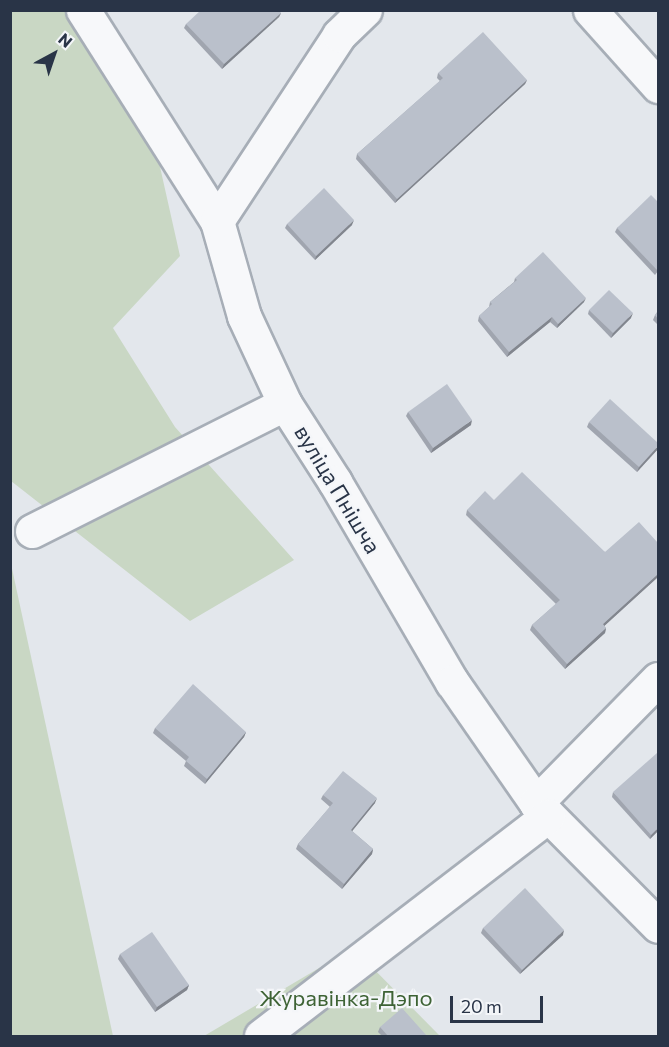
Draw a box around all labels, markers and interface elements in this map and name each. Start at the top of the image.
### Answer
north arrow [24,24,84,84]
text: N [55,29,77,51]
street label: вуліца Пнішча [289,420,387,558]
scale bar [453,984,546,1022]
park label: Журавінка-Дэпо [259,985,433,1011]
text: 20 m [461,995,502,1017]

